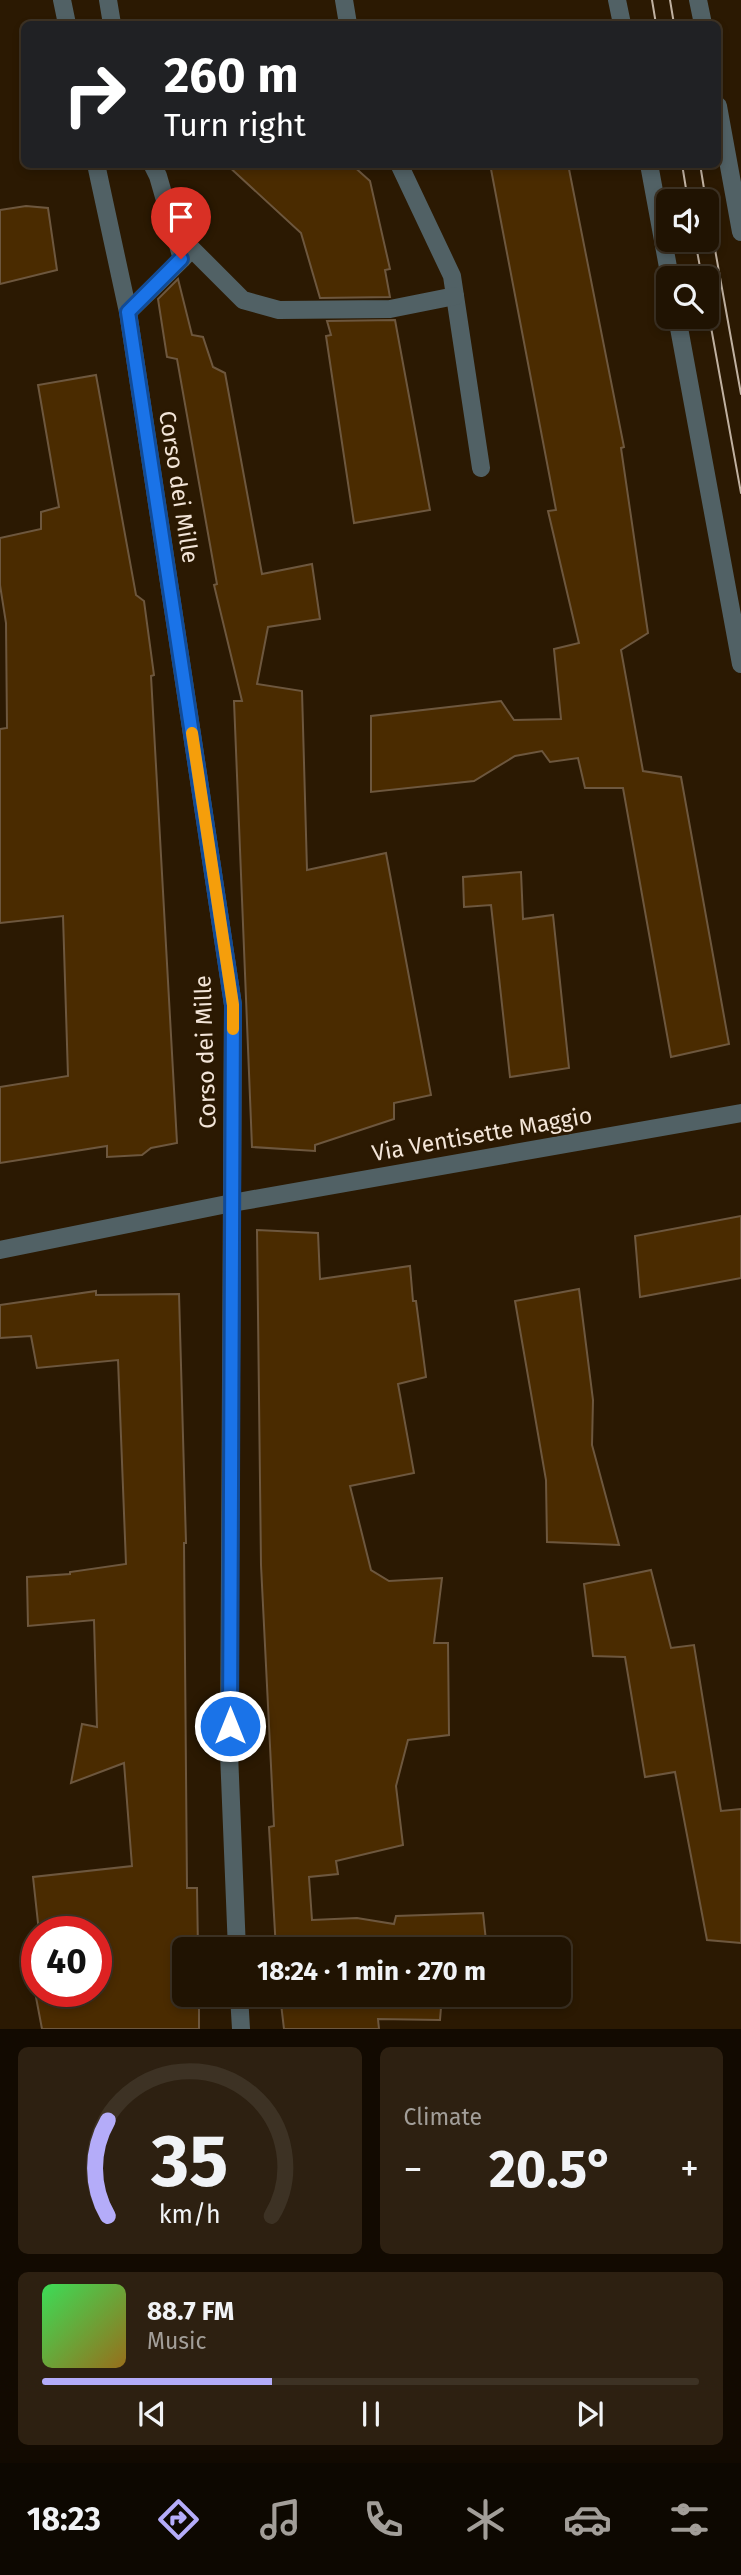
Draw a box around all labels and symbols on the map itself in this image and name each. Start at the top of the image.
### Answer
pin [151,187,211,259]
street label: Corso dei Mille [153,409,205,565]
street label: Corso dei Mille [188,975,222,1129]
street label: Via Ventisette Maggio [370,1101,594,1167]
position arrow [193,1689,267,1763]
speed limit sign: 40 [21,1916,112,2007]

